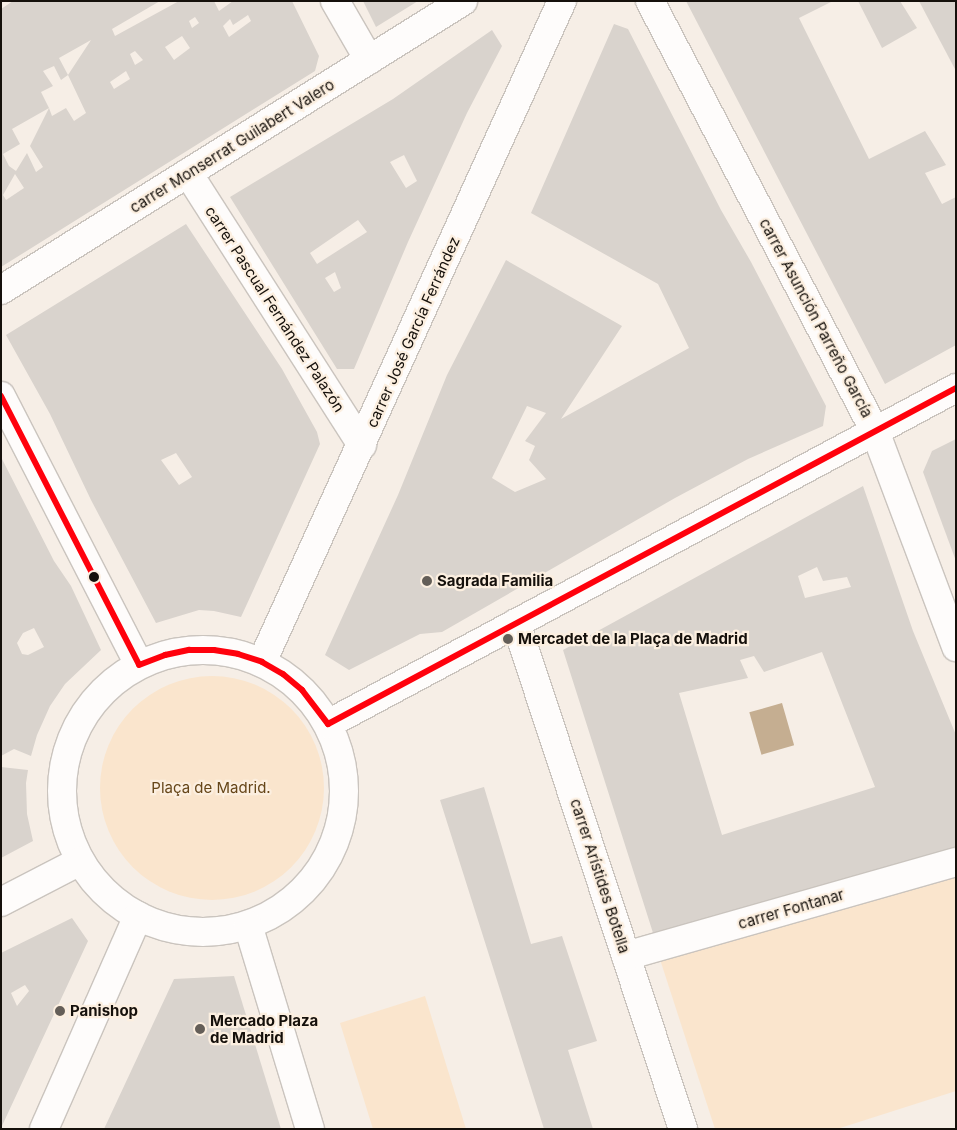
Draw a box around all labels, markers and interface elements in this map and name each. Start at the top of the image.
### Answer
street label: carrer Monserrat Guilabert Valero [126,75,338,217]
street label: carrer Pascual Fernández Palazón [202,203,348,415]
street label: carrer Asunción Parreño García [756,215,876,421]
street label: carrer José García Ferrández [363,234,463,430]
unlabelled marker [89,572,99,582]
place label: Sagrada Familia [437,572,553,590]
marker: Sagrada Familia [421,575,433,587]
place label: Mercadet de la Plaça de Madrid [518,630,748,648]
marker: Mercadet de la Plaça de Madrid [502,633,514,645]
park label: Plaça de Madrid. [151,779,271,797]
street label: carrer Arístides Botella [566,796,634,956]
street label: carrer Fontanar [736,885,846,933]
place label: Panishop [70,1002,138,1020]
marker: Panishop [54,1005,66,1017]
place label: Mercado Plaza de Madrid [210,1011,318,1046]
marker: Mercado Plaza de Madrid [194,1023,206,1035]

